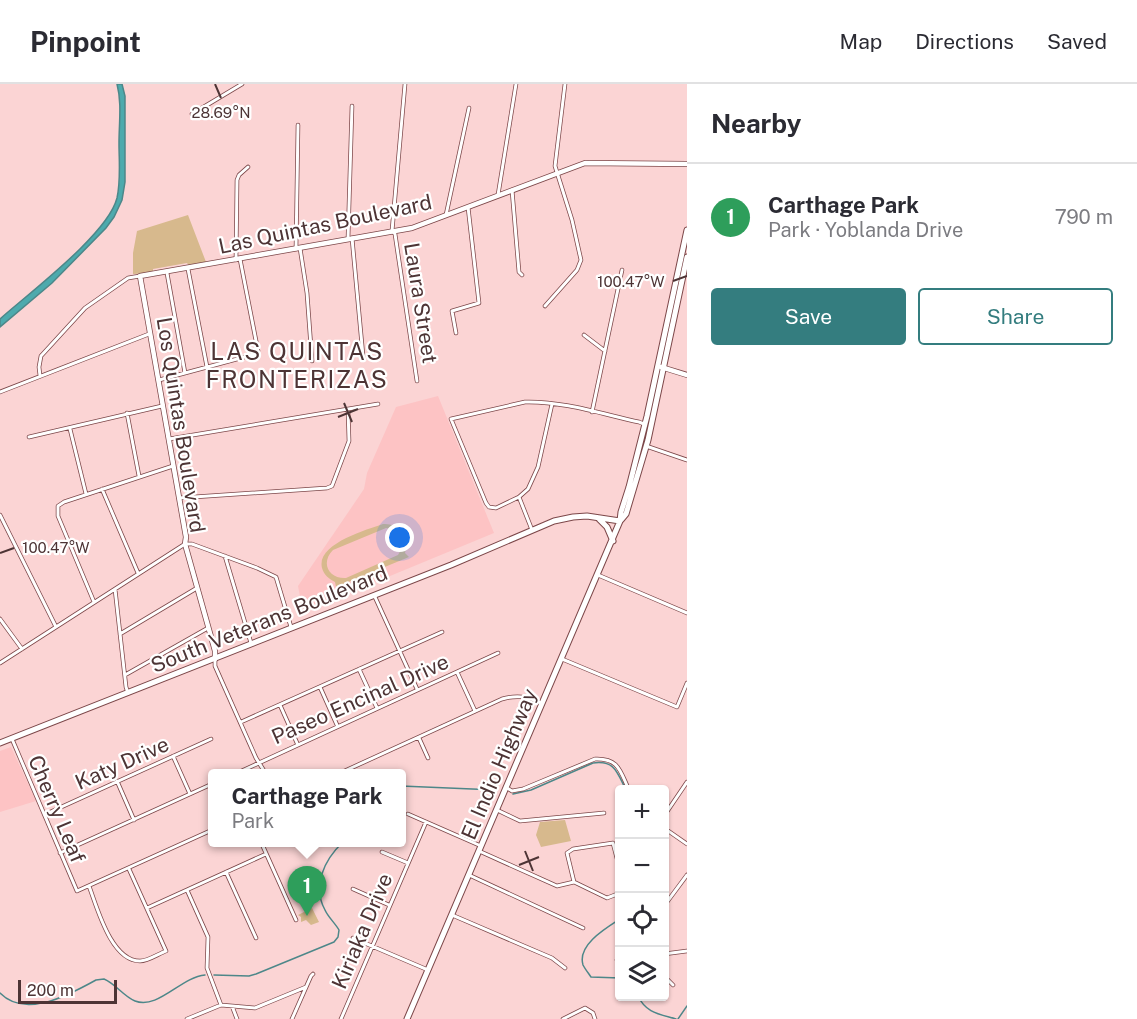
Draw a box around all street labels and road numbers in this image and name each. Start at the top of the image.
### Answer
street label: Las Quintas Boulevard [216,189,434,259]
street label: Laura Street [399,241,443,365]
street label: Los Quintas Boulevard [152,315,210,535]
street label: South Veterans Boulevard [147,560,391,678]
street label: Paseo Encinal Drive [268,649,452,749]
street label: El Indio Highway [456,685,542,843]
street label: Katy Drive [71,731,173,795]
street label: Cherry Leaf [23,751,91,867]
street label: Kiriaka Drive [326,869,398,993]

